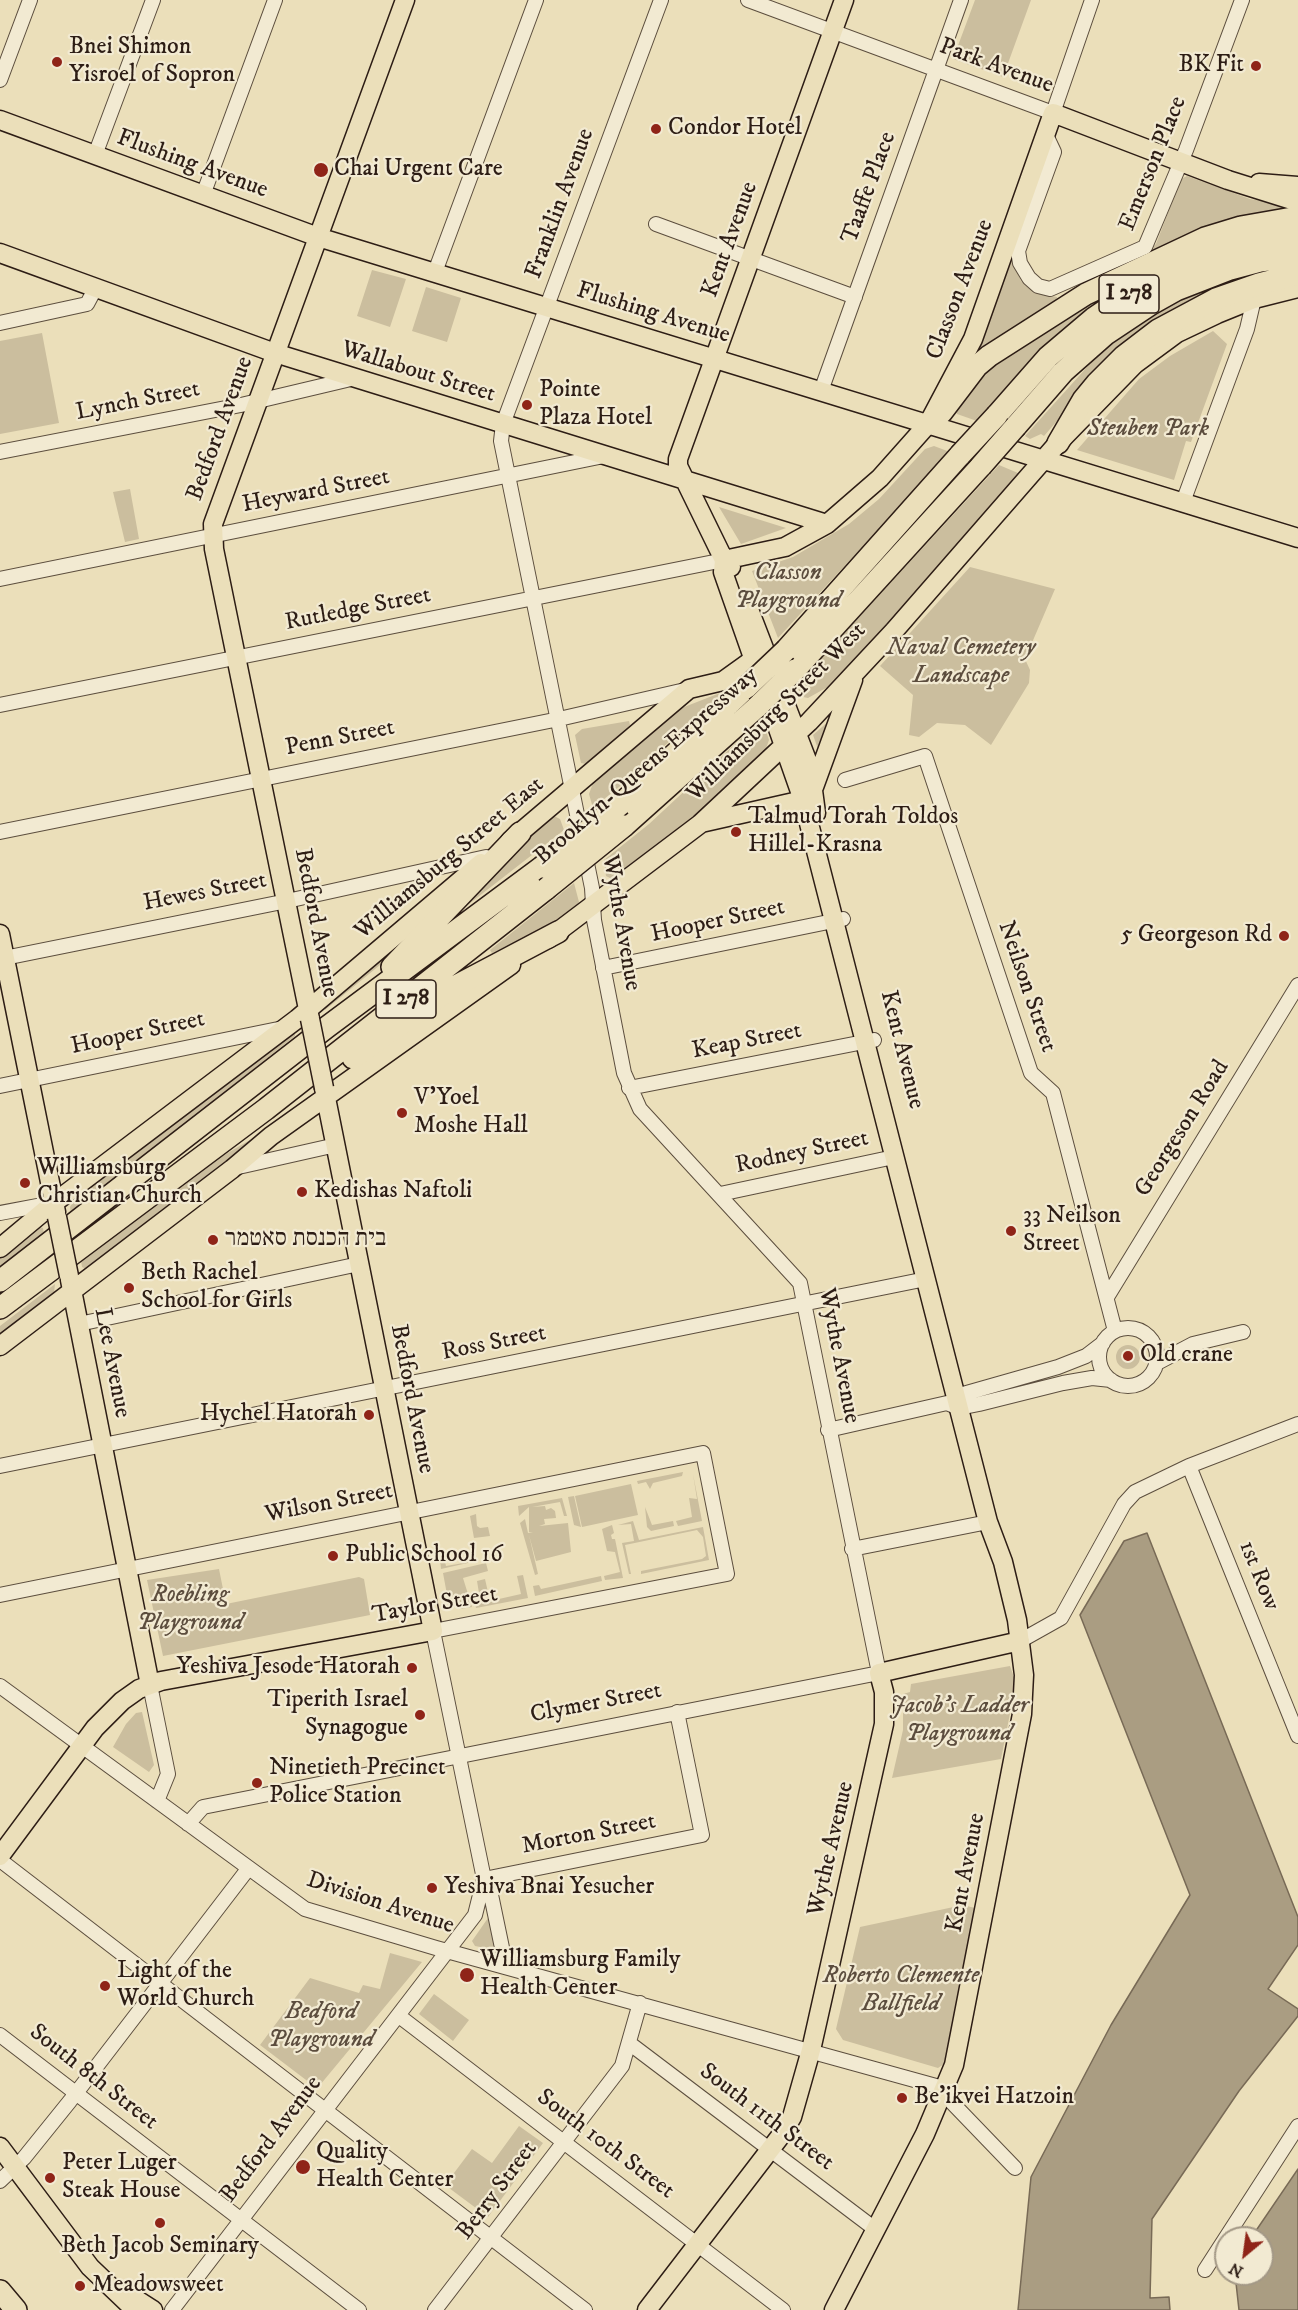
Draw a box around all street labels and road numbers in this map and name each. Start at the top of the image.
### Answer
street label: Park Avenue [935,33,1057,101]
street label: Emerson Place [1114,92,1194,236]
street label: Flushing Avenue [112,124,272,206]
street label: Franklin Avenue [521,125,601,283]
street label: Taaffe Place [837,128,903,248]
street label: Kent Avenue [697,178,765,302]
street label: Classon Avenue [921,216,1001,364]
road number: I 278 [1099,275,1159,313]
street label: Flushing Avenue [573,277,733,351]
street label: Wallabout Street [338,336,498,410]
street label: Bedford Avenue [182,353,260,505]
street label: Lynch Street [74,376,202,428]
street label: Heyward Street [240,464,392,520]
street label: Rutledge Street [283,582,433,638]
street label: Williamsburg Street West [681,617,873,809]
street label: Brooklyn-Queens Expressway [529,662,765,872]
street label: Penn Street [283,714,397,764]
street label: Williamsburg Street East [349,771,551,947]
street label: Bedford Avenue [286,846,344,1000]
street label: Wythe Avenue [594,853,646,993]
street label: Hewes Street [141,867,269,919]
street label: Hooper Street [649,894,787,950]
street label: Neilson Street [990,918,1062,1056]
road number: I 278 [376,980,436,1018]
street label: Kent Avenue [872,988,930,1112]
street label: Hooper Street [69,1006,207,1062]
street label: Keap Street [690,1017,804,1067]
street label: Georgeson Road [1129,1055,1237,1203]
street label: Rodney Street [733,1125,871,1181]
street label: Wythe Avenue [811,1286,865,1426]
street label: Lee Avenue [86,1306,136,1420]
street label: Ross Street [439,1320,549,1368]
street label: Bedford Avenue [382,1322,440,1476]
street label: Wilson Street [263,1478,395,1530]
street label: 1st Row [1231,1537,1285,1615]
street label: Taylor Street [370,1581,500,1631]
street label: Clymer Street [528,1677,664,1731]
street label: Wythe Avenue [803,1779,861,1919]
street label: Morton Street [520,1808,658,1862]
street label: Kent Avenue [941,1811,993,1935]
street label: Division Avenue [303,1867,457,1941]
street label: South 8th Street [23,2019,163,2137]
street label: South 11th Street [693,2058,839,2178]
street label: Bedford Avenue [215,2071,329,2209]
street label: South 10th Street [530,2084,680,2206]
street label: Berry Street [452,2136,544,2246]

